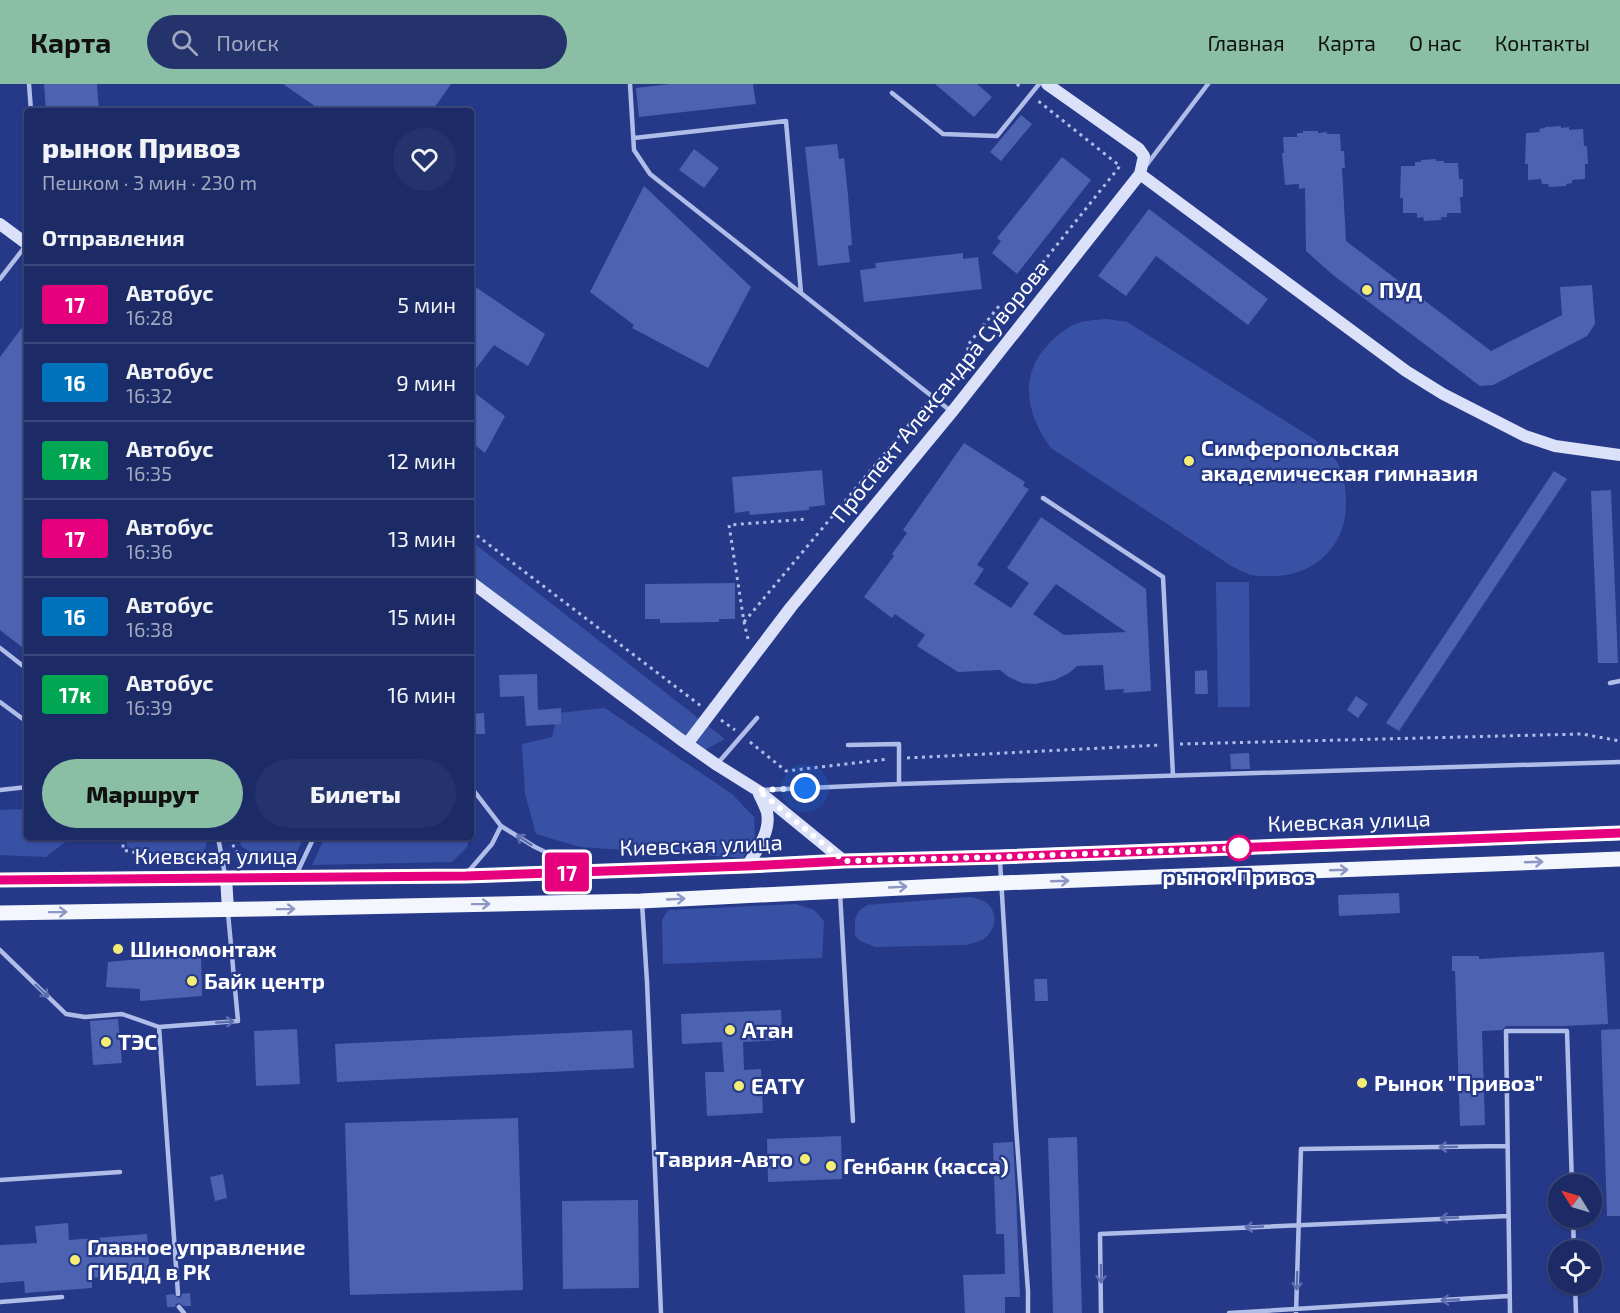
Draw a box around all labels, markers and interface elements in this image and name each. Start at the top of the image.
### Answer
search box [147,15,567,69]
text: Карта [30,25,111,59]
icon: search [168,26,201,59]
text: Поиск [216,29,279,55]
text: Главная [1208,30,1285,55]
text: Карта [1318,30,1376,55]
text: О нас [1409,30,1462,55]
text: Контакты [1495,30,1590,55]
button: heart [393,128,456,191]
text: рынок Привоз [42,130,241,164]
text: Пешком · 3 мин · 230 m [42,170,257,194]
text: Отправления [42,224,185,250]
street label: Проспект Александра Суворова [825,254,1054,527]
place label: ПУД [1379,276,1422,302]
text: Автобус [126,279,214,305]
marker: ПУД [1360,283,1374,297]
text: 5 мин [397,291,456,317]
text: 17 [65,292,85,317]
text: 16:28 [126,305,174,329]
text: Автобус [126,357,214,383]
text: 9 мин [396,369,456,395]
text: 16 [64,370,86,395]
text: 16:32 [126,383,172,407]
place label: Симферопольская академическая гимназия [1201,434,1478,485]
text: Автобус [126,435,214,461]
text: 12 мин [388,447,456,473]
text: 17к [59,448,91,473]
marker: Симферопольская академическая гимназия [1182,454,1196,468]
text: 16:35 [126,461,172,485]
text: Автобус [126,513,214,539]
text: 13 мин [388,525,456,551]
text: 17 [65,526,85,551]
text: 16:36 [126,539,173,563]
text: Автобус [126,591,214,617]
text: 15 мин [388,603,456,629]
text: 16 [64,604,86,629]
text: 16:38 [126,617,173,641]
text: Автобус [126,669,214,695]
text: 16 мин [388,681,456,707]
text: 17к [59,682,91,707]
text: 16:39 [126,695,173,719]
button: Маршрут [42,759,243,828]
button: Билеты [255,759,456,828]
your location [790,773,820,803]
street label: Киевская улица [1267,804,1431,837]
street label: Киевская улица [619,828,783,861]
one-way arrow [516,834,533,846]
marker: рынок Привоз [1226,835,1252,861]
street label: Киевская улица [134,842,298,869]
line badge: 17 [540,852,594,892]
one-way arrow [1523,857,1543,868]
text: 17 [557,860,577,885]
place label: рынок Привоз [1163,863,1315,889]
one-way arrow [1328,865,1348,876]
one-way arrow [1049,875,1069,886]
one-way arrow [888,882,908,893]
one-way arrow [666,893,686,904]
one-way arrow [471,898,491,910]
one-way arrow [276,903,296,914]
one-way arrow [48,906,68,918]
place label: Шиномонтаж [130,935,277,961]
marker: Шиномонтаж [111,942,125,956]
place label: Байк центр [204,967,325,993]
marker: Байк центр [185,974,199,988]
one-way arrow [35,983,50,998]
one-way arrow [214,1016,234,1027]
place label: Атан [742,1016,794,1042]
marker: Атан [723,1023,737,1037]
place label: ТЭС [118,1028,157,1054]
marker: ТЭС [99,1035,113,1049]
place label: Рынок "Привоз" [1374,1069,1543,1095]
place label: EАTY [751,1072,805,1098]
marker: Рынок "Привоз" [1355,1076,1369,1090]
marker: EАTY [732,1079,746,1093]
one-way arrow [1439,1141,1459,1153]
place label: Таврия-Авто [655,1145,793,1171]
marker: Таврия-Авто [798,1152,812,1166]
place label: Генбанк (касса) [843,1152,1009,1178]
marker: Генбанк (касса) [824,1159,838,1173]
north arrow [1548,1174,1602,1228]
map controls [1548,1174,1602,1294]
one-way arrow [1440,1213,1460,1224]
one-way arrow [1245,1221,1265,1232]
place label: Главное управление ГИБДД в РК [87,1233,305,1284]
button: locate [1548,1240,1602,1294]
marker: Главное управление ГИБДД в РК [68,1253,82,1267]
one-way arrow [1095,1263,1106,1283]
one-way arrow [1291,1271,1303,1291]
one-way arrow [1441,1295,1461,1306]

